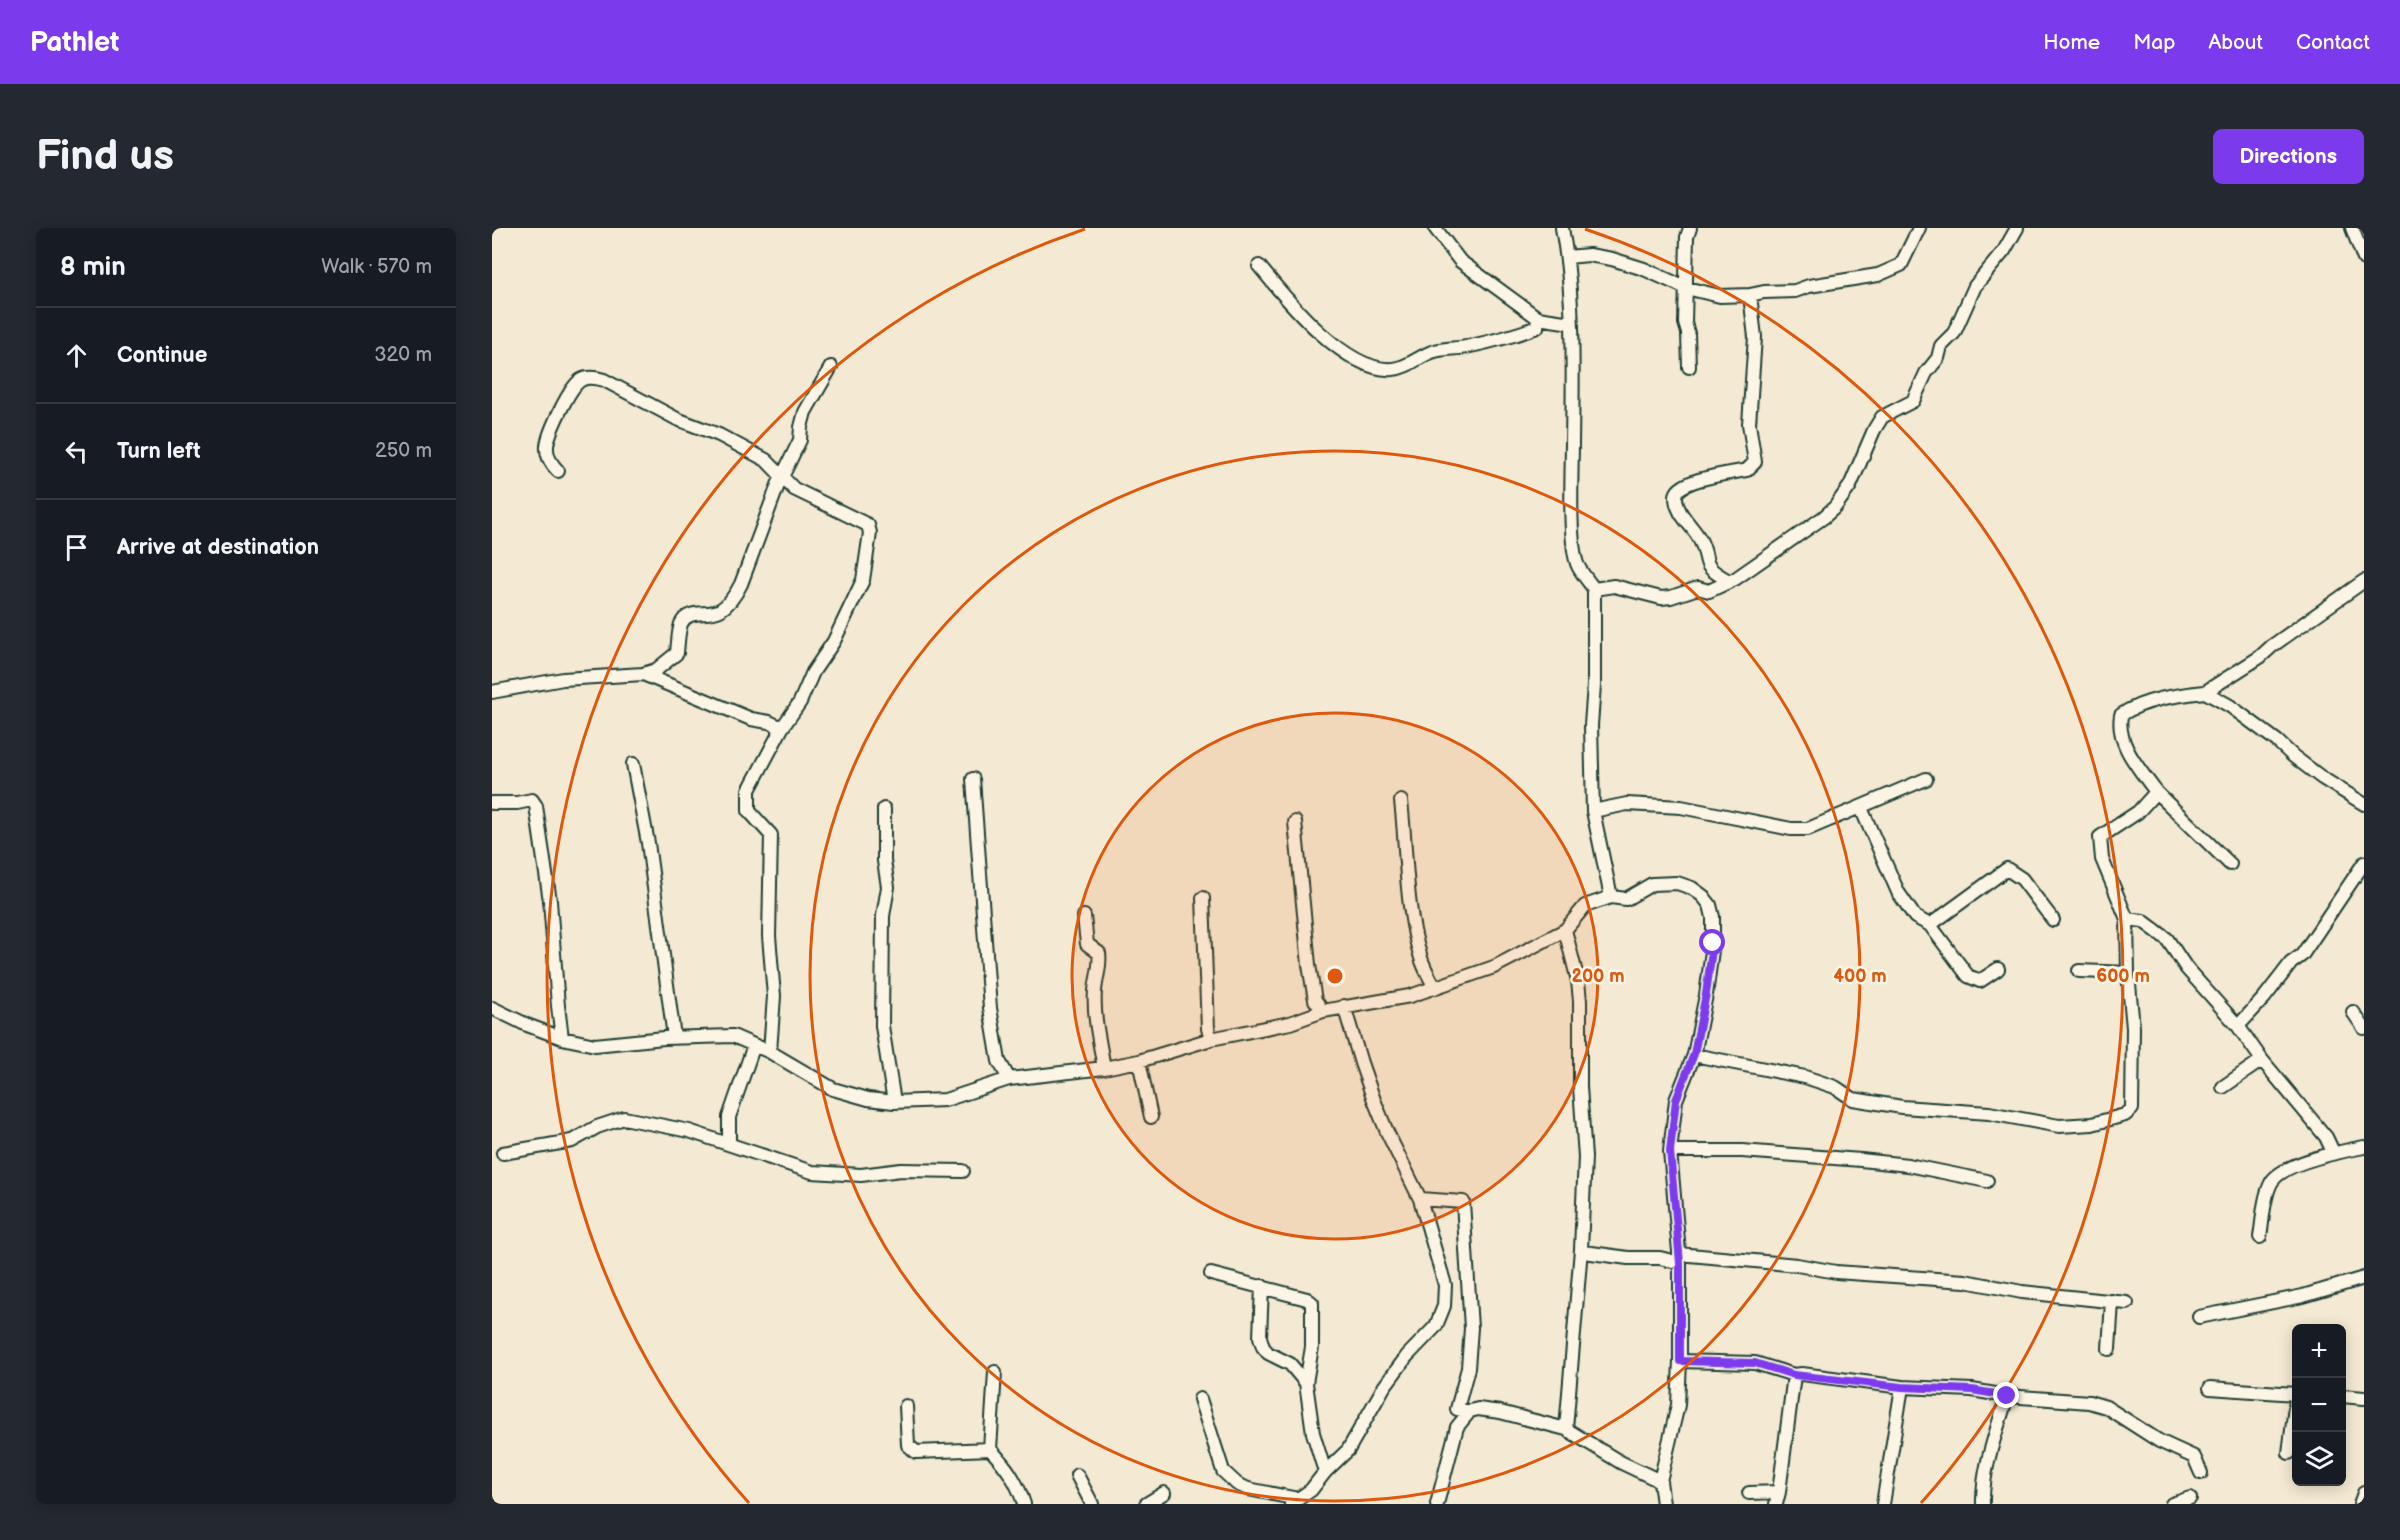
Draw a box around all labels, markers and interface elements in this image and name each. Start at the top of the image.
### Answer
text: Pathlet [30,26,119,59]
text: Home [2043,30,2100,55]
text: Map [2133,30,2175,55]
text: About [2208,30,2263,55]
text: Contact [2296,30,2370,55]
button: Directions [2213,129,2364,184]
text: Find us [36,131,174,182]
text: 8 min [60,252,126,283]
text: Walk · 570 m [321,255,432,279]
icon: ahead [60,339,93,372]
text: Continue [117,342,207,369]
text: 320 m [374,343,432,367]
icon: left [60,435,93,468]
text: Turn left [117,438,201,465]
text: 250 m [375,439,432,463]
icon: arrive [60,531,93,564]
text: Arrive at destination [117,534,319,561]
route start [1699,929,1725,955]
centre of rings [1325,966,1345,986]
text: 200 m [1571,966,1625,987]
text: 400 m [1833,966,1887,987]
text: 600 m [2096,966,2150,987]
map controls [2292,1324,2346,1486]
button: + [2292,1324,2346,1378]
button: − [2292,1378,2346,1432]
route end [1993,1382,2019,1408]
button: layers [2292,1432,2346,1486]

